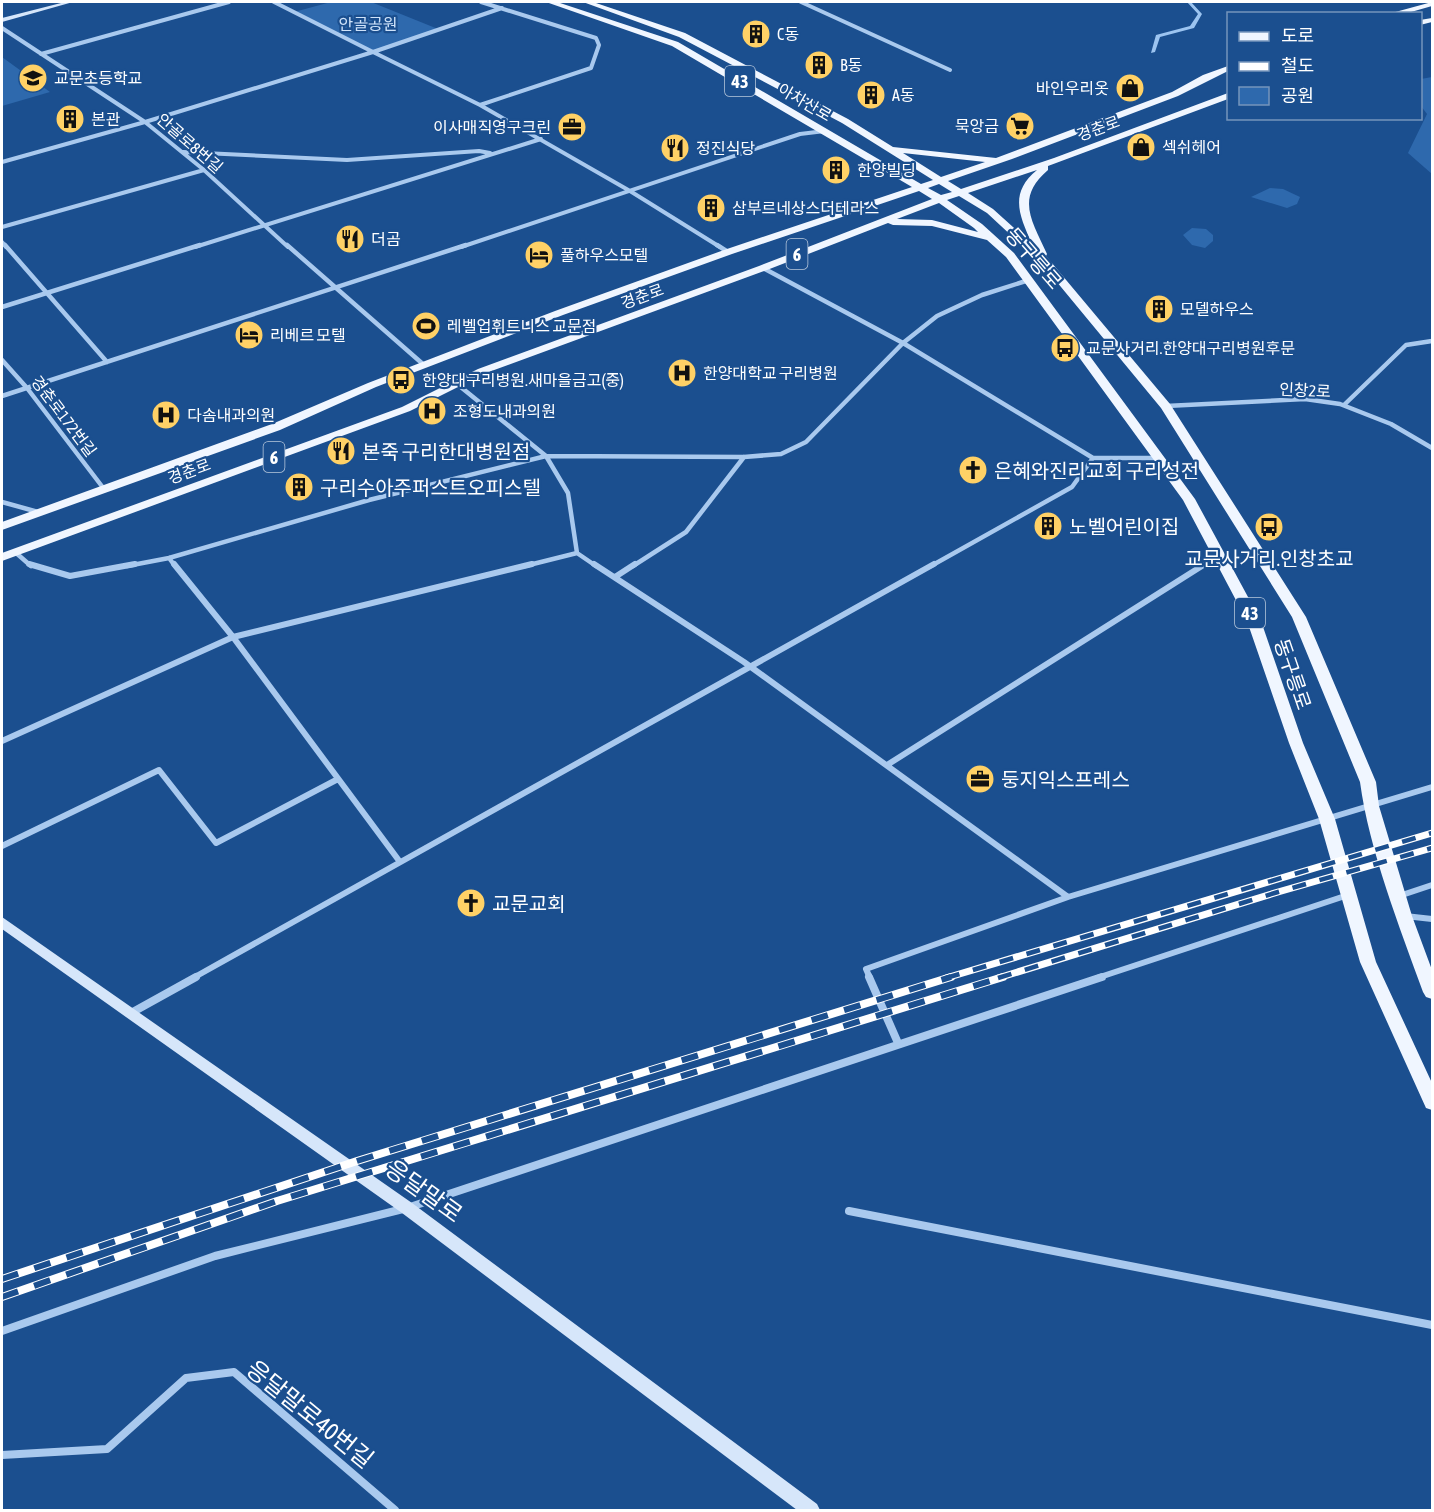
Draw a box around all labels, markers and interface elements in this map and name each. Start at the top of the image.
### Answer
legend [1227,12,1422,120]
park label: 안골공원 [339,15,397,33]
building icon: C동 [740,18,772,50]
place label: C동 [777,25,799,43]
text: 도로 [1281,25,1314,46]
building icon: B동 [803,49,835,81]
text: 철도 [1281,55,1314,76]
place label: B동 [840,56,863,74]
school or university icon: 교문초등학교 [17,62,49,94]
road number: 43 [725,66,755,96]
place label: 교문초등학교 [54,69,142,87]
shop icon: 바인우리옷 [1114,72,1146,104]
street label: 아차산로 [775,79,835,125]
building icon: A동 [855,79,887,111]
place label: 바인우리옷 [1035,79,1109,97]
text: 공원 [1281,85,1314,106]
place label: A동 [892,86,915,104]
building icon: 본관 [54,103,86,135]
place label: 본관 [91,110,121,128]
street label: 안골로8번길 [153,110,227,176]
supermarket icon: 묵앙금 [1004,110,1036,142]
office icon: 이사매직영구크린 [556,111,588,143]
street label: 경춘로 [1074,112,1122,144]
place label: 묵앙금 [955,117,999,135]
place label: 이사매직영구크린 [433,118,551,136]
shop icon: 섹쉬헤어 [1125,131,1157,163]
restaurant icon: 정진식당 [659,132,691,164]
place label: 섹쉬헤어 [1162,138,1221,156]
place label: 정진식당 [696,139,755,157]
building icon: 한양빌딩 [820,154,852,186]
place label: 한양빌딩 [857,161,916,179]
building icon: 삼부르네상스더테라스 [695,192,727,224]
place label: 삼부르네상스더테라스 [732,199,879,217]
restaurant icon: 더곰 [334,223,366,255]
street label: 동구릉로 [1001,223,1067,293]
place label: 더곰 [371,230,401,248]
hotel icon: 풀하우스모텔 [523,239,555,271]
road number: 6 [786,239,808,269]
place label: 풀하우스모텔 [560,246,648,264]
street label: 경춘로 [618,280,666,312]
building icon: 모델하우스 [1143,293,1175,325]
place label: 모델하우스 [1180,300,1254,318]
sports icon: 레벨업휘트니스 교문점 [410,310,442,342]
place label: 레벨업휘트니스 교문점 [447,317,596,335]
hotel icon: 리베르 모텔 [233,319,265,351]
place label: 리베르 모텔 [270,326,346,344]
bus stop icon: 교문사거리.한양대구리병원후문 [1049,332,1081,364]
place label: 교문사거리.한양대구리병원후문 [1086,339,1295,357]
hospital icon: 한양대학교 구리병원 [666,357,698,389]
bus stop icon: 한양대구리병원.새마을금고(중) [385,364,417,396]
place label: 한양대학교 구리병원 [703,364,838,382]
place label: 한양대구리병원.새마을금고(중) [422,371,624,390]
street label: 경춘로172번길 [28,372,100,460]
street label: 인창2로 [1279,380,1332,400]
hospital icon: 조형도내과의원 [416,395,448,427]
hospital icon: 다솜내과의원 [150,399,182,431]
place label: 조형도내과의원 [453,402,556,420]
place label: 다솜내과의원 [187,406,275,424]
restaurant icon: 본죽 구리한대병원점 [325,435,357,467]
place label: 본죽 구리한대병원점 [362,440,530,463]
road number: 6 [264,442,284,472]
church icon: 은혜와진리교회 구리성전 [957,454,989,486]
street label: 경춘로 [165,455,213,487]
place label: 은혜와진리교회 구리성전 [994,459,1199,482]
building icon: 구리수아주퍼스트오피스텔 [283,471,315,503]
place label: 구리수아주퍼스트오피스텔 [320,476,541,499]
building icon: 노벨어린이집 [1032,510,1064,542]
bus stop icon: 교문사거리.인창초교 [1253,511,1285,543]
place label: 노벨어린이집 [1069,515,1179,538]
place label: 교문사거리.인창초교 [1184,547,1354,570]
road number: 43 [1235,598,1265,628]
street label: 동구릉로 [1270,635,1316,713]
office icon: 둥지익스프레스 [964,763,996,795]
place label: 둥지익스프레스 [1001,768,1130,791]
church icon: 교문교회 [455,887,487,919]
place label: 교문교회 [492,892,566,915]
street label: 응달말로 [380,1154,468,1228]
street label: 응달말로40번길 [241,1355,379,1473]

